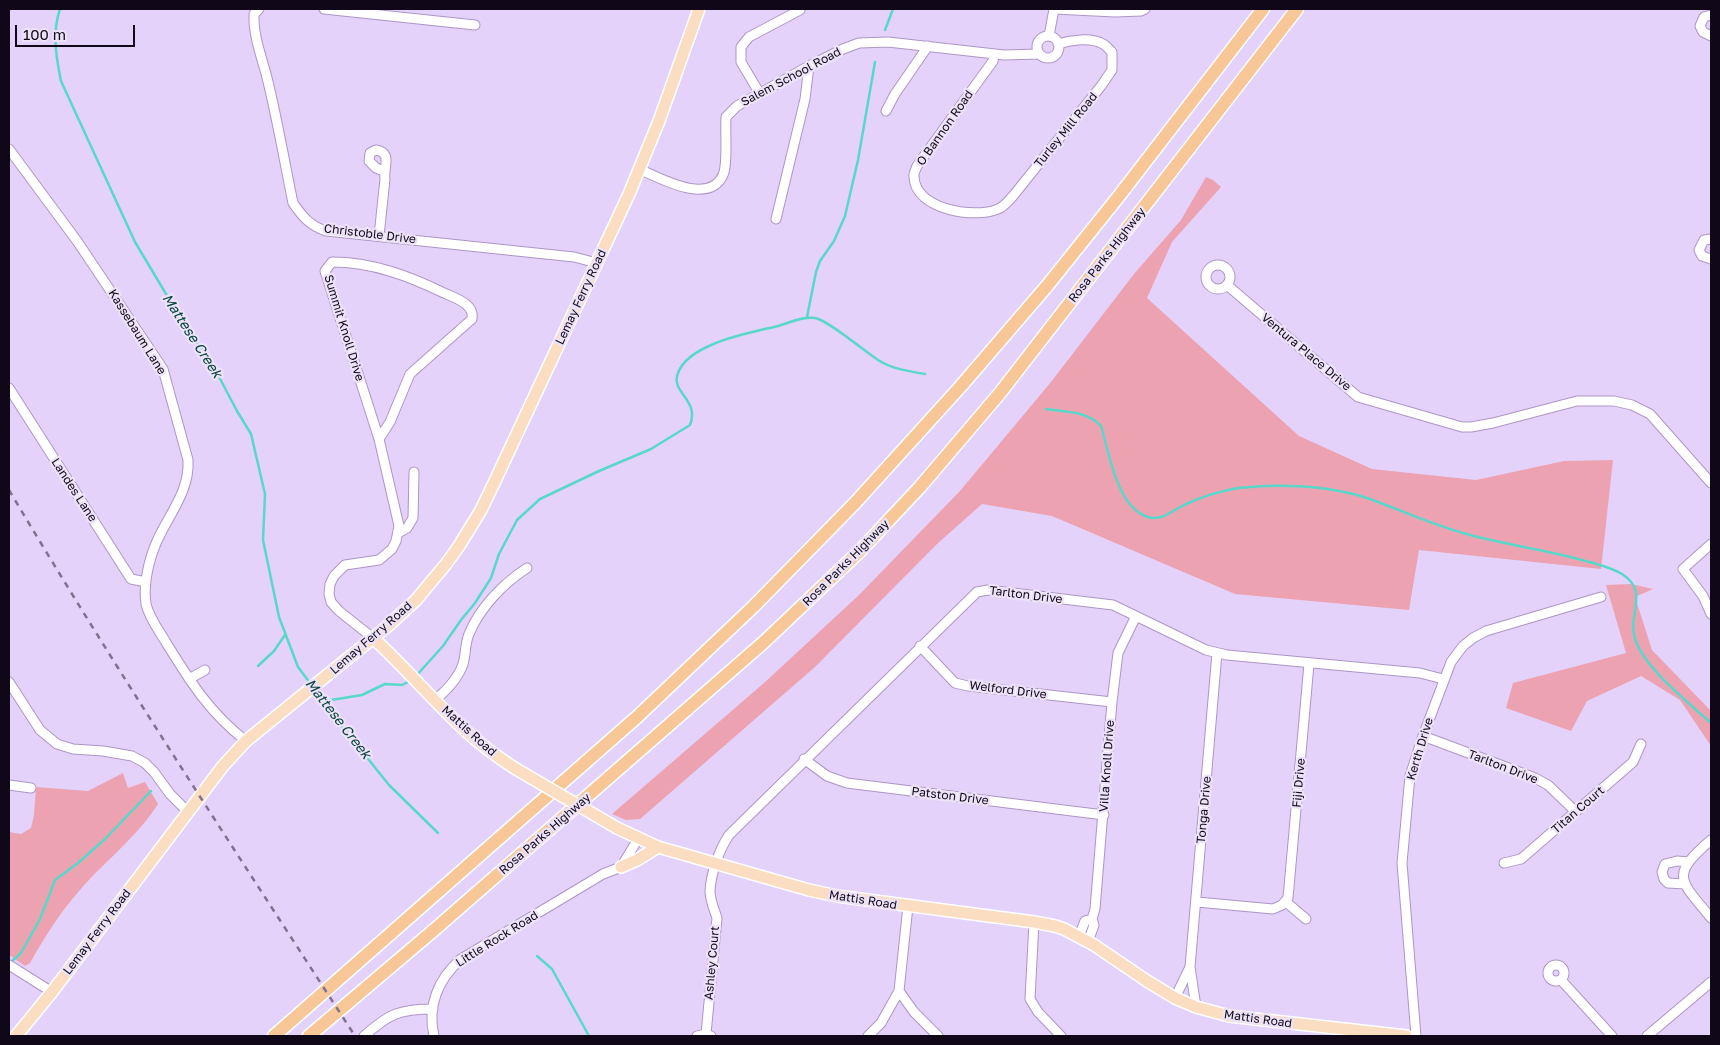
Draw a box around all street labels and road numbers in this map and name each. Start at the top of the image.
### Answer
street label: Salem School Road [739,45,843,109]
street label: O Bannon Road [914,88,976,168]
street label: Turley Mill Road [1031,90,1101,170]
street label: Rosa Parks Highway [1065,205,1149,305]
street label: Christoble Drive [323,221,417,247]
street label: Lemay Ferry Road [553,247,609,347]
street label: Summit Knoll Drive [321,273,367,383]
street label: Kassebaum Lane [105,287,169,377]
street label: Ventura Place Drive [1258,310,1354,394]
street label: Landes Lane [48,456,100,524]
street label: Rosa Parks Highway [800,517,892,609]
street label: Tarlton Drive [989,583,1063,607]
street label: Lemay Ferry Road [327,599,415,677]
street label: Welford Drive [969,678,1047,702]
street label: Mattis Road [439,703,499,759]
street label: Kerth Drive [1404,716,1436,782]
street label: Villa Knoll Drive [1097,720,1117,812]
street label: Tarlton Drive [1466,747,1540,787]
street label: Fiji Drive [1290,758,1308,808]
street label: Tonga Drive [1194,776,1214,844]
street label: Titan Court [1549,783,1607,837]
street label: Patston Drive [911,784,989,808]
street label: Rosa Parks Highway [496,790,594,878]
street label: Lemay Ferry Road [60,886,134,978]
street label: Mattis Road [828,888,898,912]
street label: Little Rock Road [453,908,541,970]
street label: Ashley Court [702,925,722,1001]
street label: Mattis Road [1223,1007,1293,1031]

